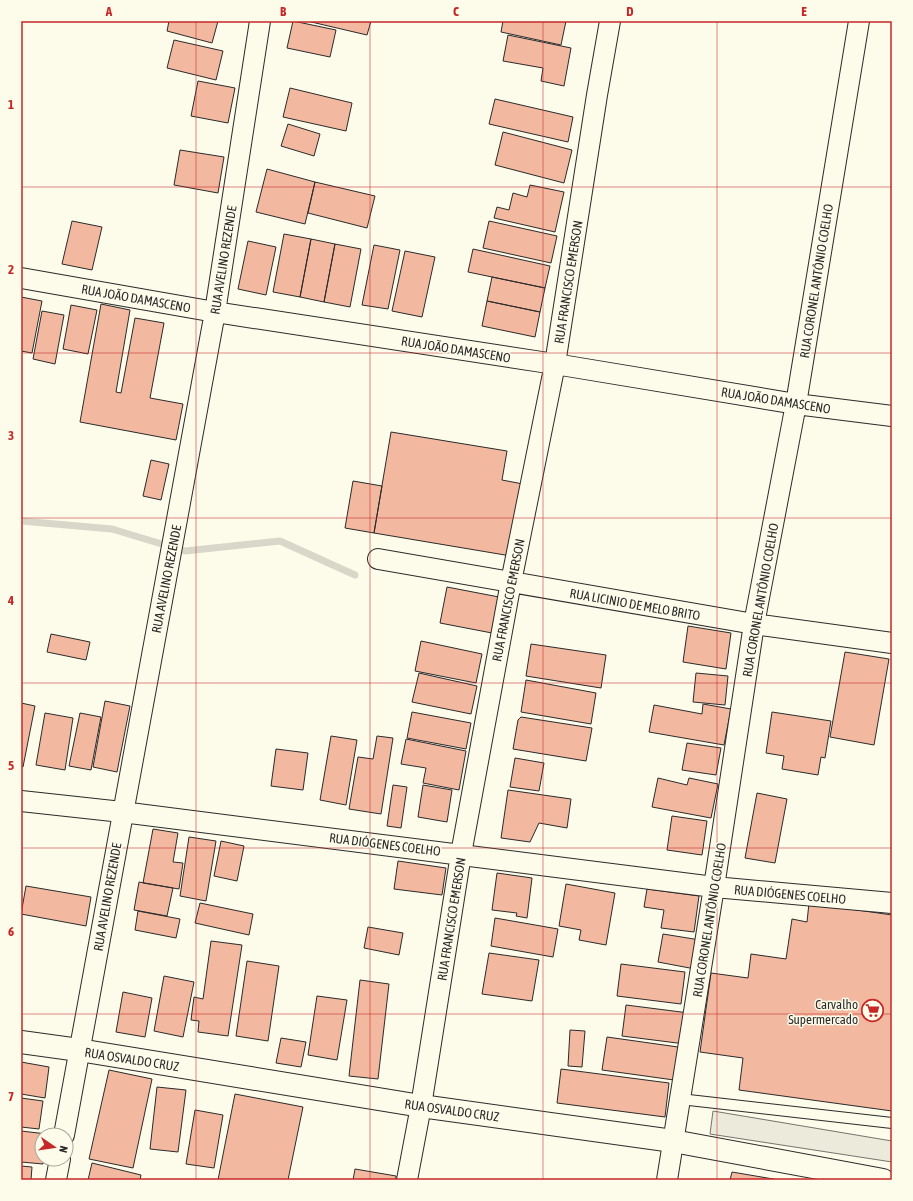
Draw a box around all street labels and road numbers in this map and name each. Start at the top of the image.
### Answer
street label: RUA CORONEL ANTÔNIO COELHO [797,203,836,359]
street label: RUA AVELINO REZENDE [208,204,240,315]
street label: RUA FRANCISCO EMERSON [551,219,586,345]
street label: RUA JOÃO DAMASCENO [80,281,192,316]
street label: RUA JOÃO DAMASCENO [400,333,512,366]
street label: RUA JOÃO DAMASCENO [720,384,832,417]
street label: RUA CORONEL ANTÔNIO COELHO [740,522,781,678]
street label: RUA AVELINO REZENDE [149,523,184,634]
street label: RUA FRANCISCO EMERSON [489,537,528,663]
street label: RUA LICINIO DE MELO BRITO [569,586,702,623]
street label: RUA DIÓGENES COELHO [328,830,442,859]
street label: RUA AVELINO REZENDE [91,841,124,952]
street label: RUA CORONEL ANTÔNIO COELHO [690,842,729,998]
street label: RUA FRANCISCO EMERSON [434,856,469,982]
street label: RUA DIÓGENES COELHO [733,882,847,907]
street label: RUA OSVALDO CRUZ [84,1045,180,1074]
street label: RUA OSVALDO CRUZ [404,1096,500,1125]

